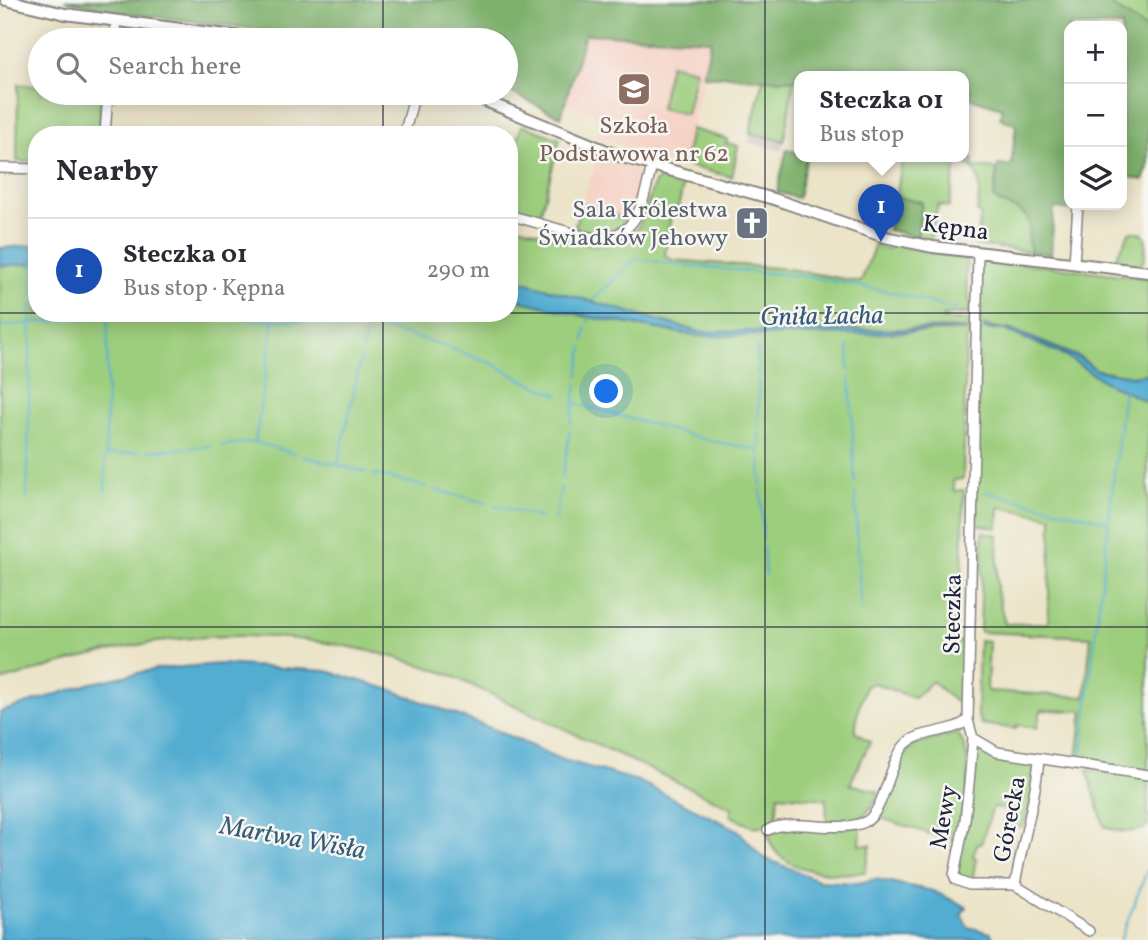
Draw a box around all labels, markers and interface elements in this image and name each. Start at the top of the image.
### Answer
map controls [1064,21,1127,210]
button: + [1064,21,1127,84]
search box [28,28,518,105]
icon: search [52,48,90,86]
text: Search here [108,49,241,85]
school or university icon: Szkoła Podstawowa nr 62 [615,70,653,108]
popup [794,71,969,162]
text: Steczka 01 [819,83,944,119]
button: − [1064,84,1127,147]
place label: Szkoła Podstawowa nr 62 [539,110,729,172]
text: Bus stop [819,119,904,151]
button: layers [1064,147,1127,210]
text: Nearby [56,151,158,193]
pin: 1 [858,184,904,242]
place label: Sala Królestwa Świadków Jehowy [538,194,728,256]
church icon: Sala Królestwa Świadków Jehowy [733,204,771,242]
street label: Kępna [920,208,991,250]
text: Steczka 01 [123,237,247,273]
text: 1 [74,255,84,287]
text: 290 m [427,255,490,287]
text: Bus stop · Kępna [123,273,286,305]
water label: Gniła Łacha [760,298,884,336]
your location [589,374,623,408]
street label: Steczka [936,573,972,655]
street label: Górecka [986,773,1036,865]
street label: Mewy [923,783,967,852]
water label: Martwa Wisła [216,808,368,869]

